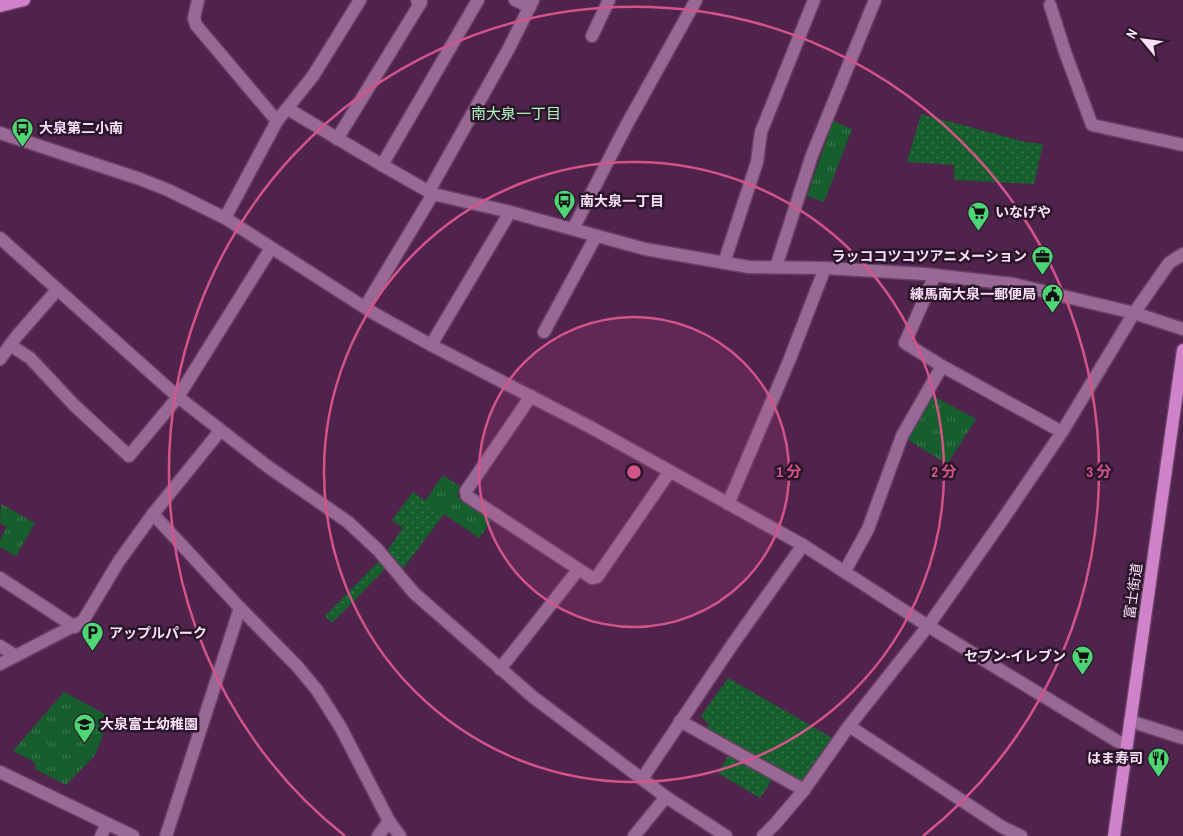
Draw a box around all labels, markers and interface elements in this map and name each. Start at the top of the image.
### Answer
north arrow [1118,15,1168,65]
text: N [1122,26,1142,42]
district label: 南大泉一丁目 [471,103,561,124]
bus stop icon: 大泉第二小南 [11,116,35,147]
place label: 大泉第二小南 [39,119,123,137]
bus stop icon: 南大泉一丁目 [552,189,576,220]
place label: 南大泉一丁目 [580,192,664,210]
supermarket icon: いなげや [967,200,991,231]
place label: いなげや [995,203,1051,221]
office icon: ラッココツコツアニメーション [1031,244,1055,275]
place label: ラッココツコツアニメーション [832,247,1027,265]
public building icon: 練馬南大泉一郵便局 [1040,282,1064,313]
place label: 練馬南大泉一郵便局 [910,285,1036,303]
text: 1 分 [776,461,802,482]
text: 2 分 [931,461,957,482]
text: 3 分 [1086,461,1112,482]
centre of rings [625,463,643,481]
street label: 富士街道 [1120,562,1146,620]
parking icon: アップルパーク [81,621,105,652]
place label: アップルパーク [109,624,207,642]
supermarket icon: セブン-イレブン [1070,644,1094,675]
place label: セブン-イレブン [964,647,1066,665]
school or university icon: 大泉富士幼稚園 [72,712,96,743]
place label: 大泉富士幼稚園 [100,715,198,733]
restaurant icon: はま寿司 [1147,746,1171,777]
place label: はま寿司 [1087,749,1143,767]

